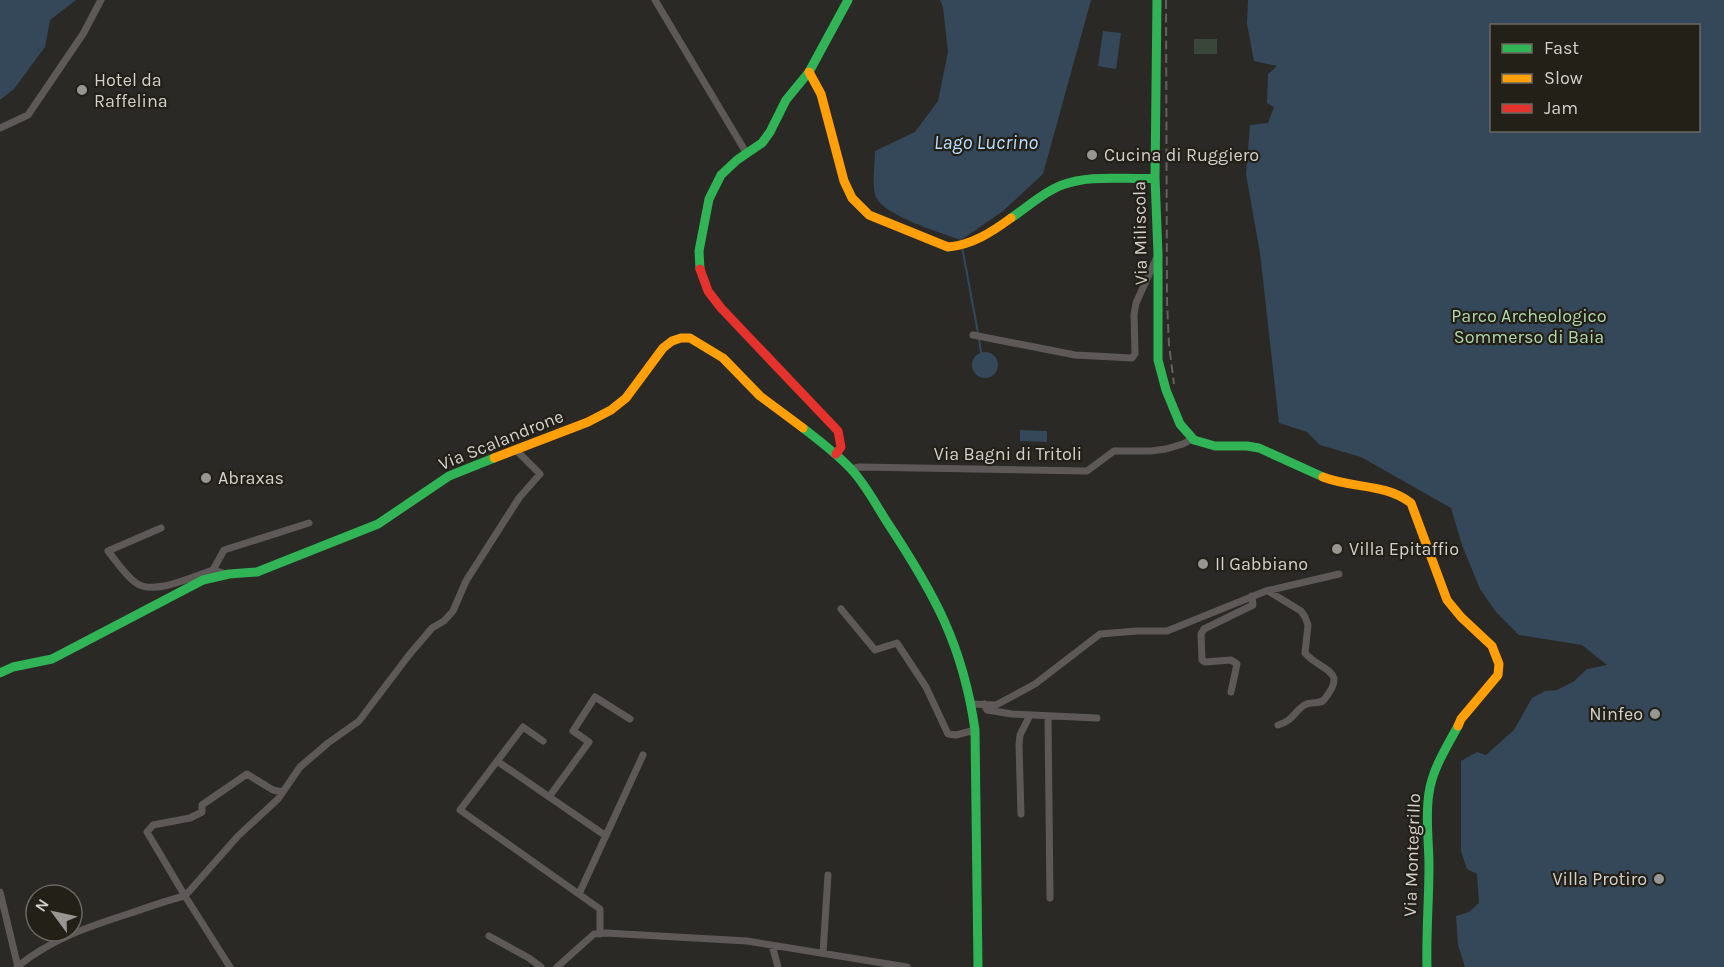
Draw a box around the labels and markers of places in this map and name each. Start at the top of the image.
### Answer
place label: Hotel da Raffelina [94,69,168,112]
marker: Hotel da Raffelina [75,83,89,97]
place label: Cucina di Ruggiero [1104,144,1259,166]
marker: Cucina di Ruggiero [1085,148,1099,162]
place label: Abraxas [218,467,284,489]
marker: Abraxas [199,471,213,485]
place label: Villa Epitaffio [1349,538,1459,560]
marker: Villa Epitaffio [1330,542,1344,556]
place label: Il Gabbiano [1215,553,1308,575]
marker: Il Gabbiano [1196,557,1210,571]
place label: Ninfeo [1589,703,1643,725]
marker: Ninfeo [1648,707,1662,721]
place label: Villa Protiro [1552,868,1647,890]
marker: Villa Protiro [1652,872,1666,886]

